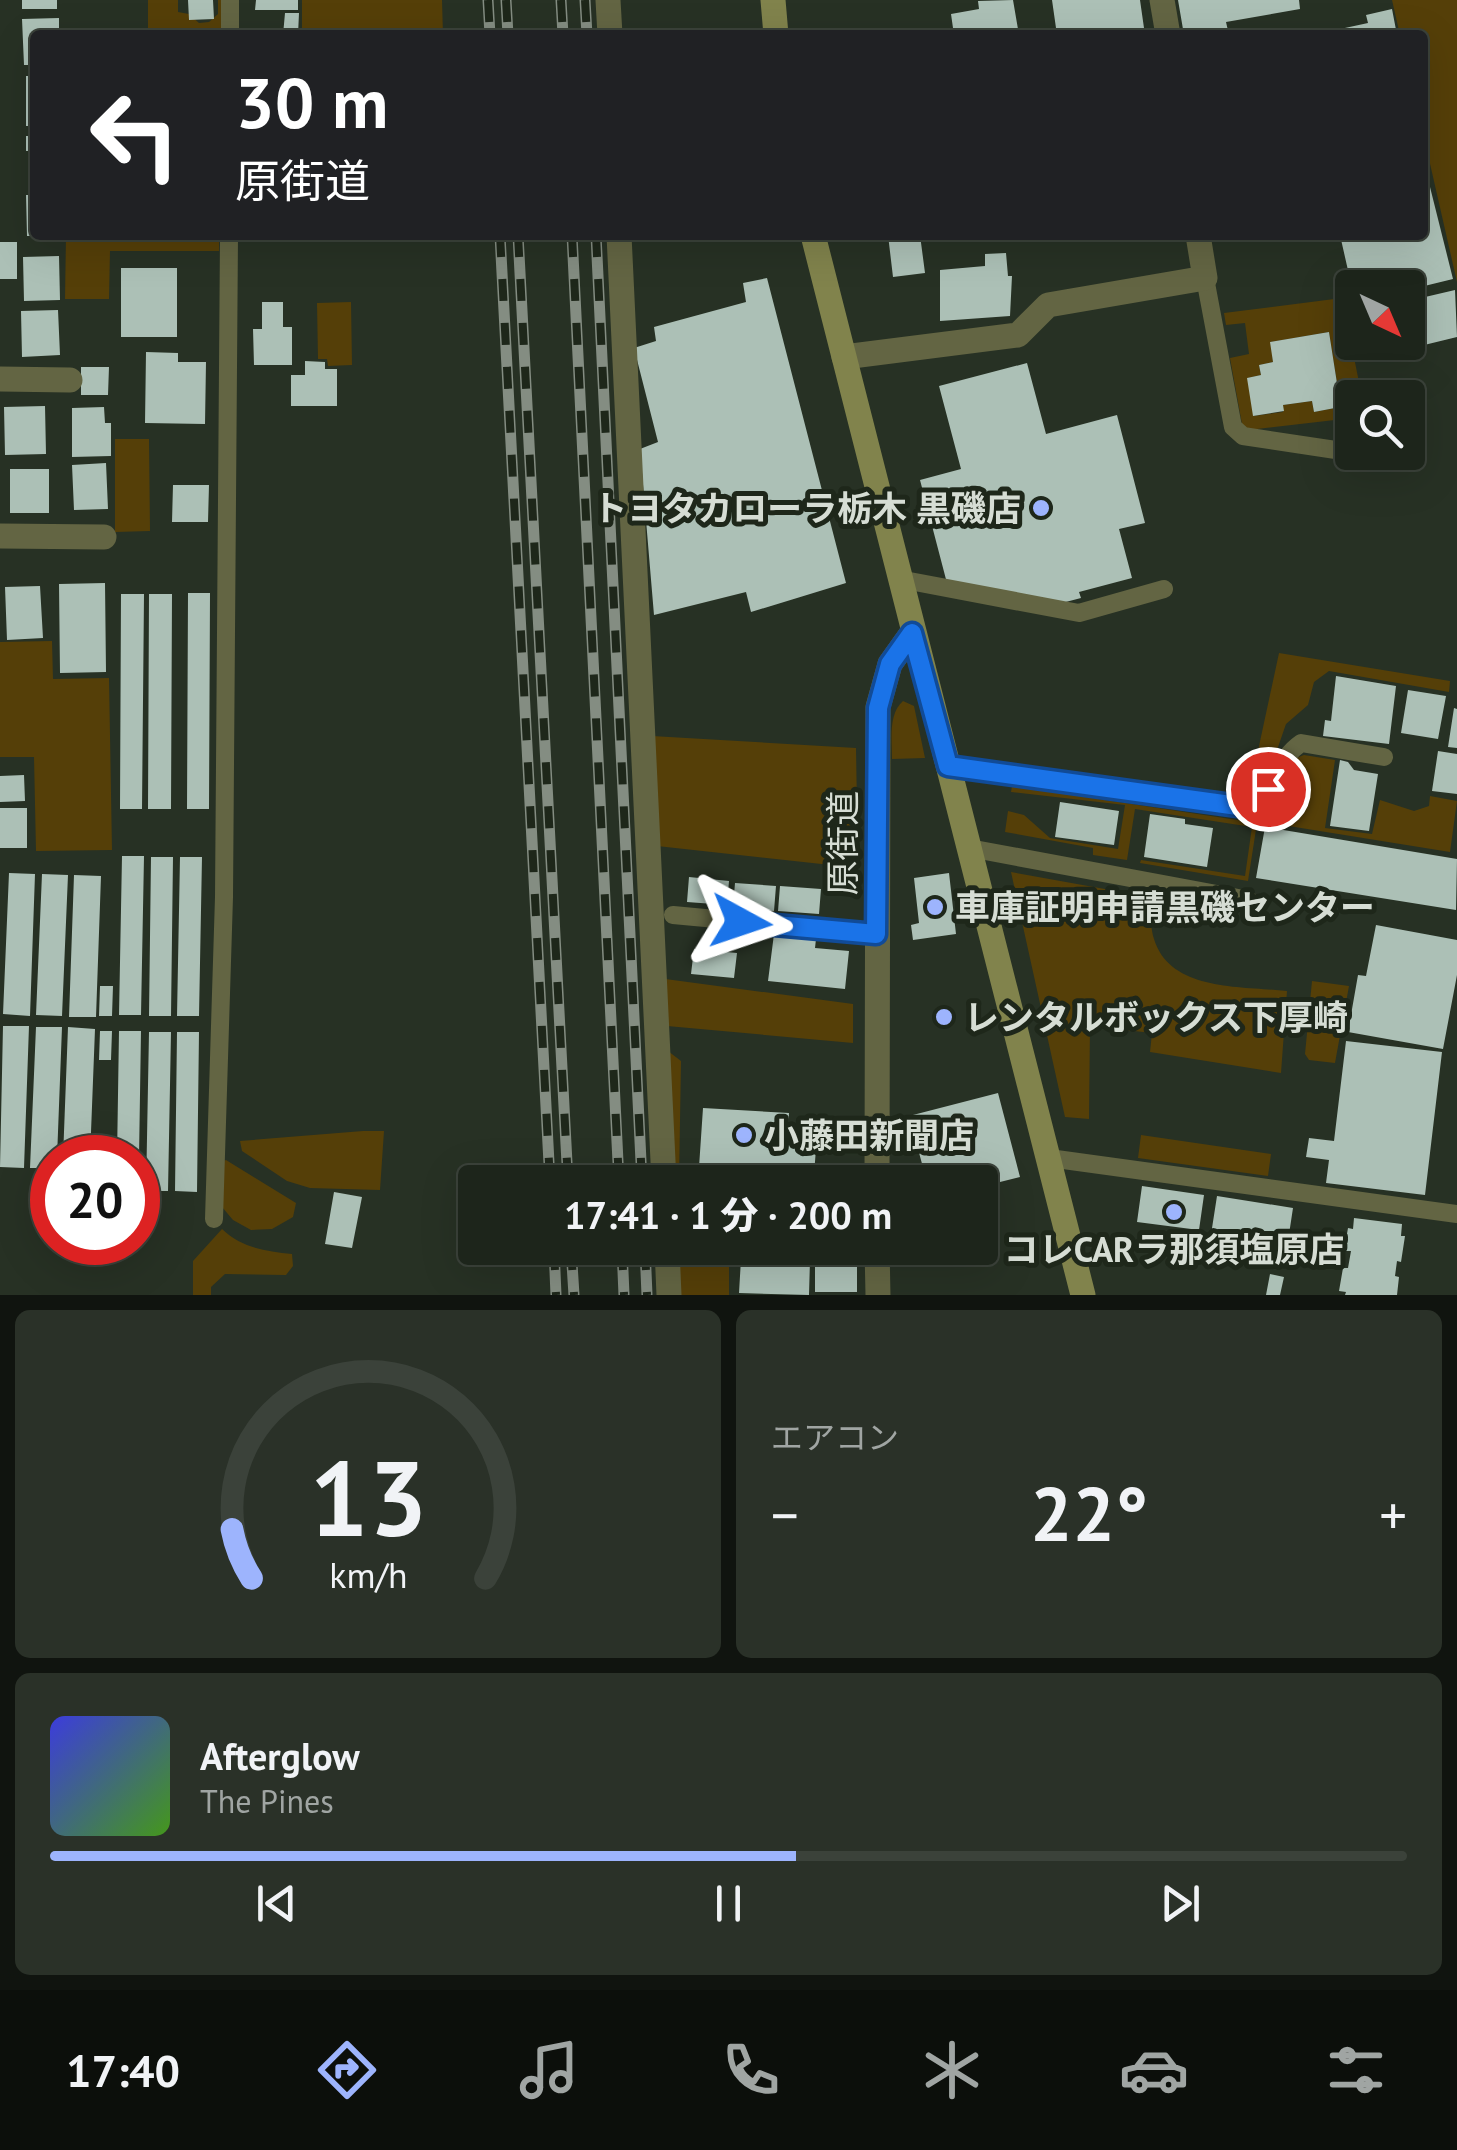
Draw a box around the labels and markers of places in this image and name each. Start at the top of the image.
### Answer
place label: トヨタカローラ栃木 黒磯店 [592,485,1021,531]
marker: トヨタカローラ栃木 黒磯店 [1030,497,1052,519]
pin [1226,747,1311,832]
place label: 車庫証明申請黒磯センター [955,884,1375,930]
marker: 車庫証明申請黒磯センター [924,896,946,918]
place label: レンタルボックス下厚崎 [964,994,1348,1040]
marker: レンタルボックス下厚崎 [933,1006,955,1028]
place label: 小藤田新聞店 [764,1112,974,1158]
marker: 小藤田新聞店 [733,1124,755,1146]
marker: コレCARラ那須塩原店 [1163,1201,1185,1223]
place label: コレCARラ那須塩原店 [1004,1226,1344,1272]

